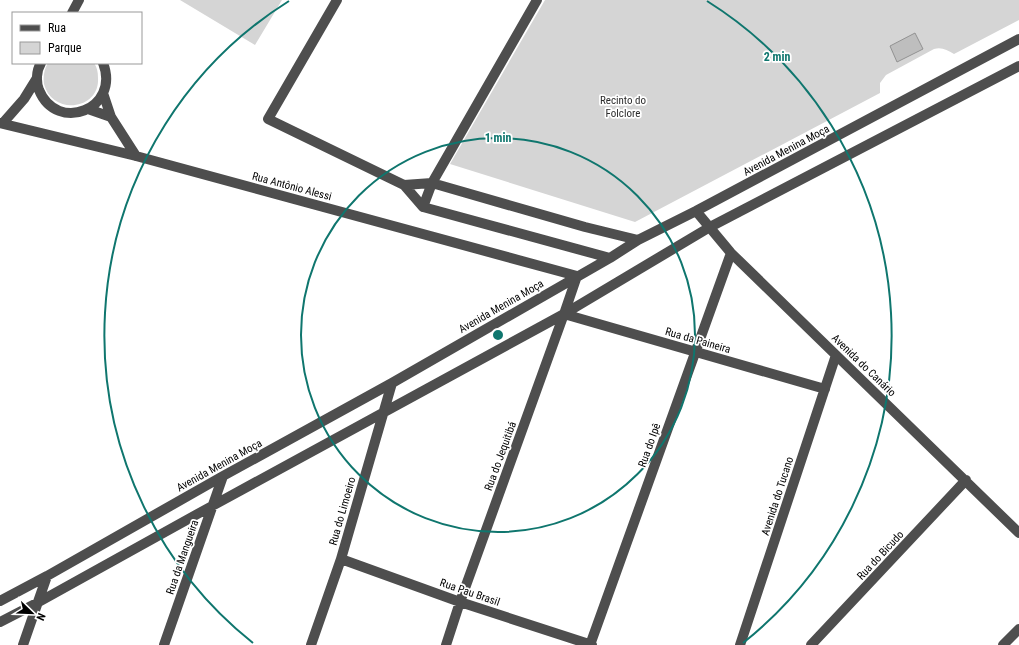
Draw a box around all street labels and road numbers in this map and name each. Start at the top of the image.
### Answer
street label: Avenida Menina Moça [741,122,831,179]
street label: Rua Antônio Alessi [251,170,333,203]
street label: Avenida Menina Moça [457,277,546,336]
street label: Rua da Paineira [664,325,732,356]
street label: Avenida do Canário [829,332,899,400]
street label: Rua do Jequitibá [482,420,519,493]
street label: Rua do Ipê [636,421,663,469]
street label: Avenida Menina Moça [174,437,264,494]
street label: Avenida do Tucano [759,455,796,537]
street label: Rua do Limoeiro [327,475,359,547]
street label: Rua da Mangueira [164,518,201,596]
street label: Rua do Bicudo [854,528,907,583]
street label: Rua Pau Brasil [438,576,502,609]

